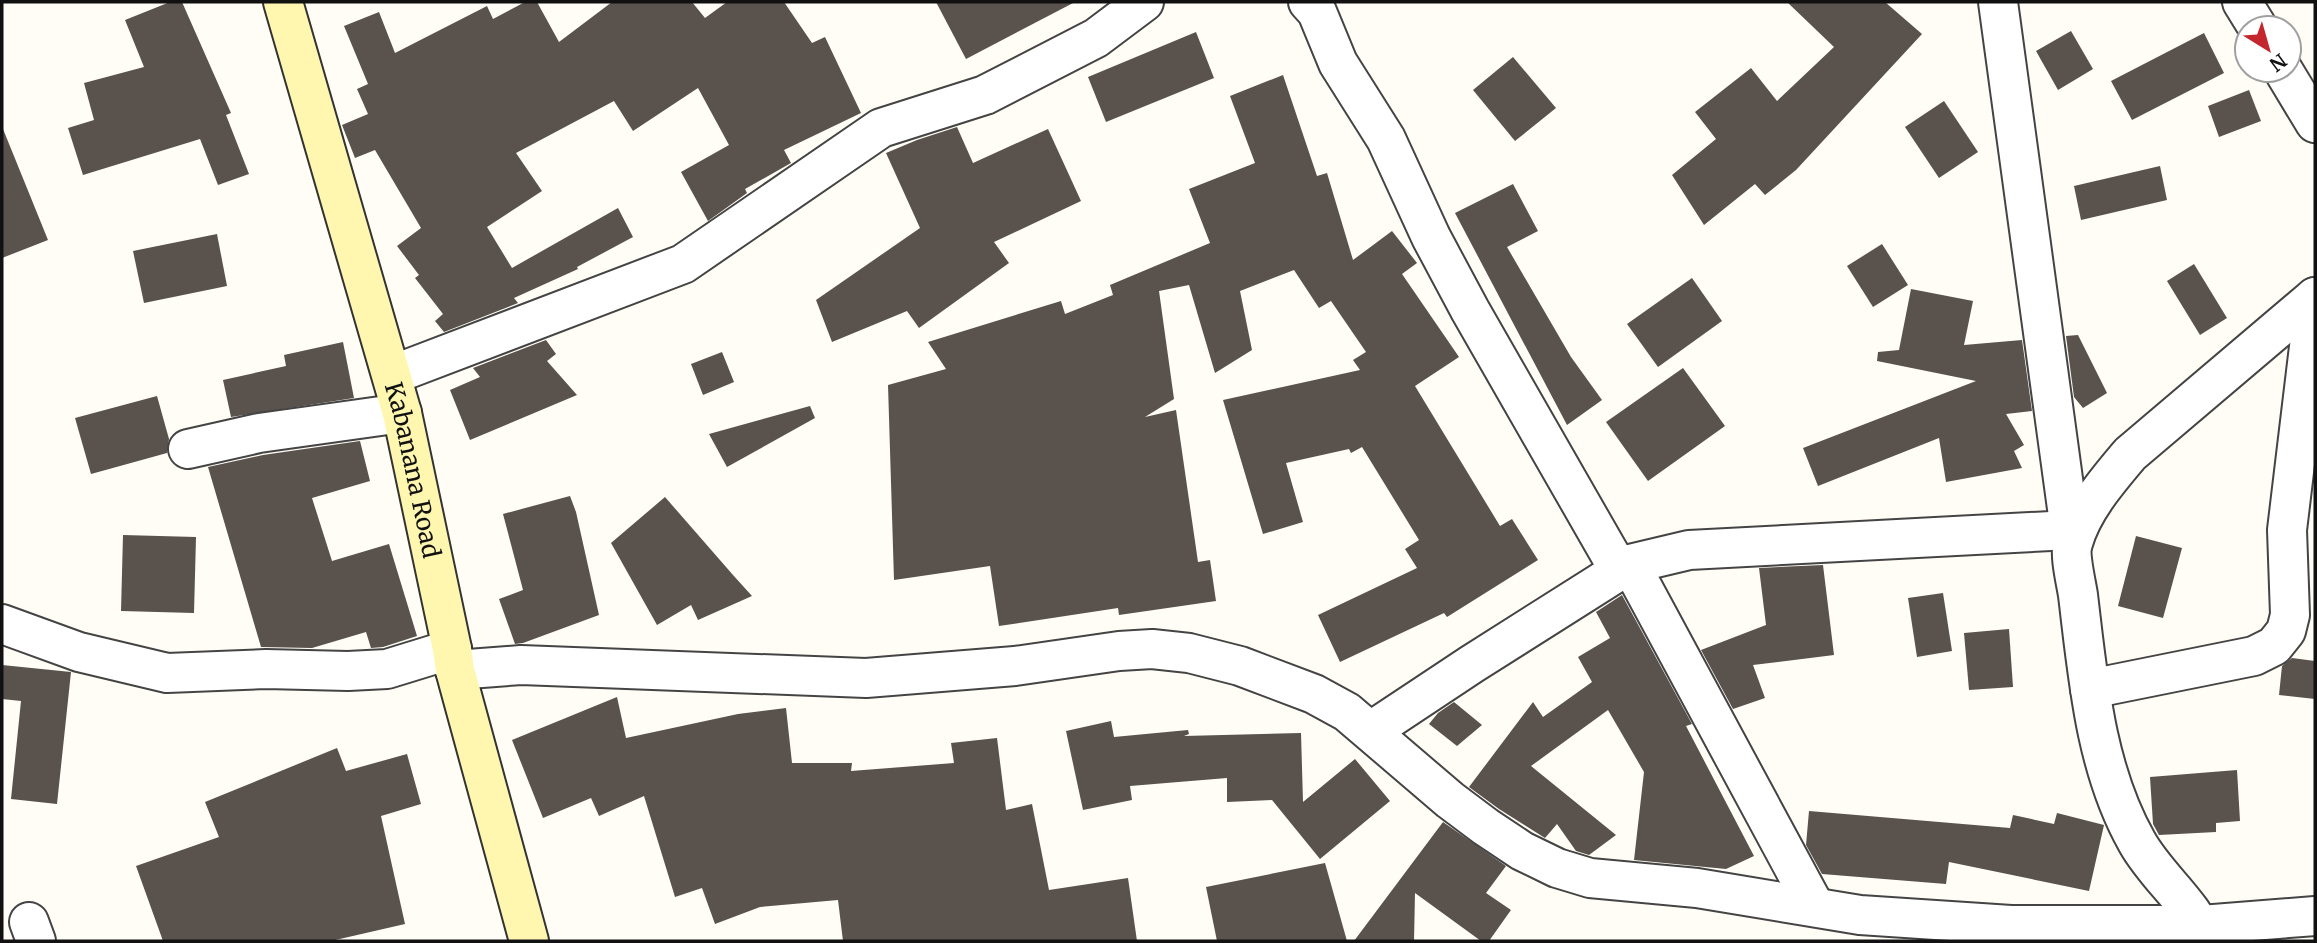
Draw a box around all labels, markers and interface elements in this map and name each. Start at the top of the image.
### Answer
north arrow [2233,14,2303,84]
text: N [2265,48,2291,77]
street label: Kabanana Road [378,379,448,561]

